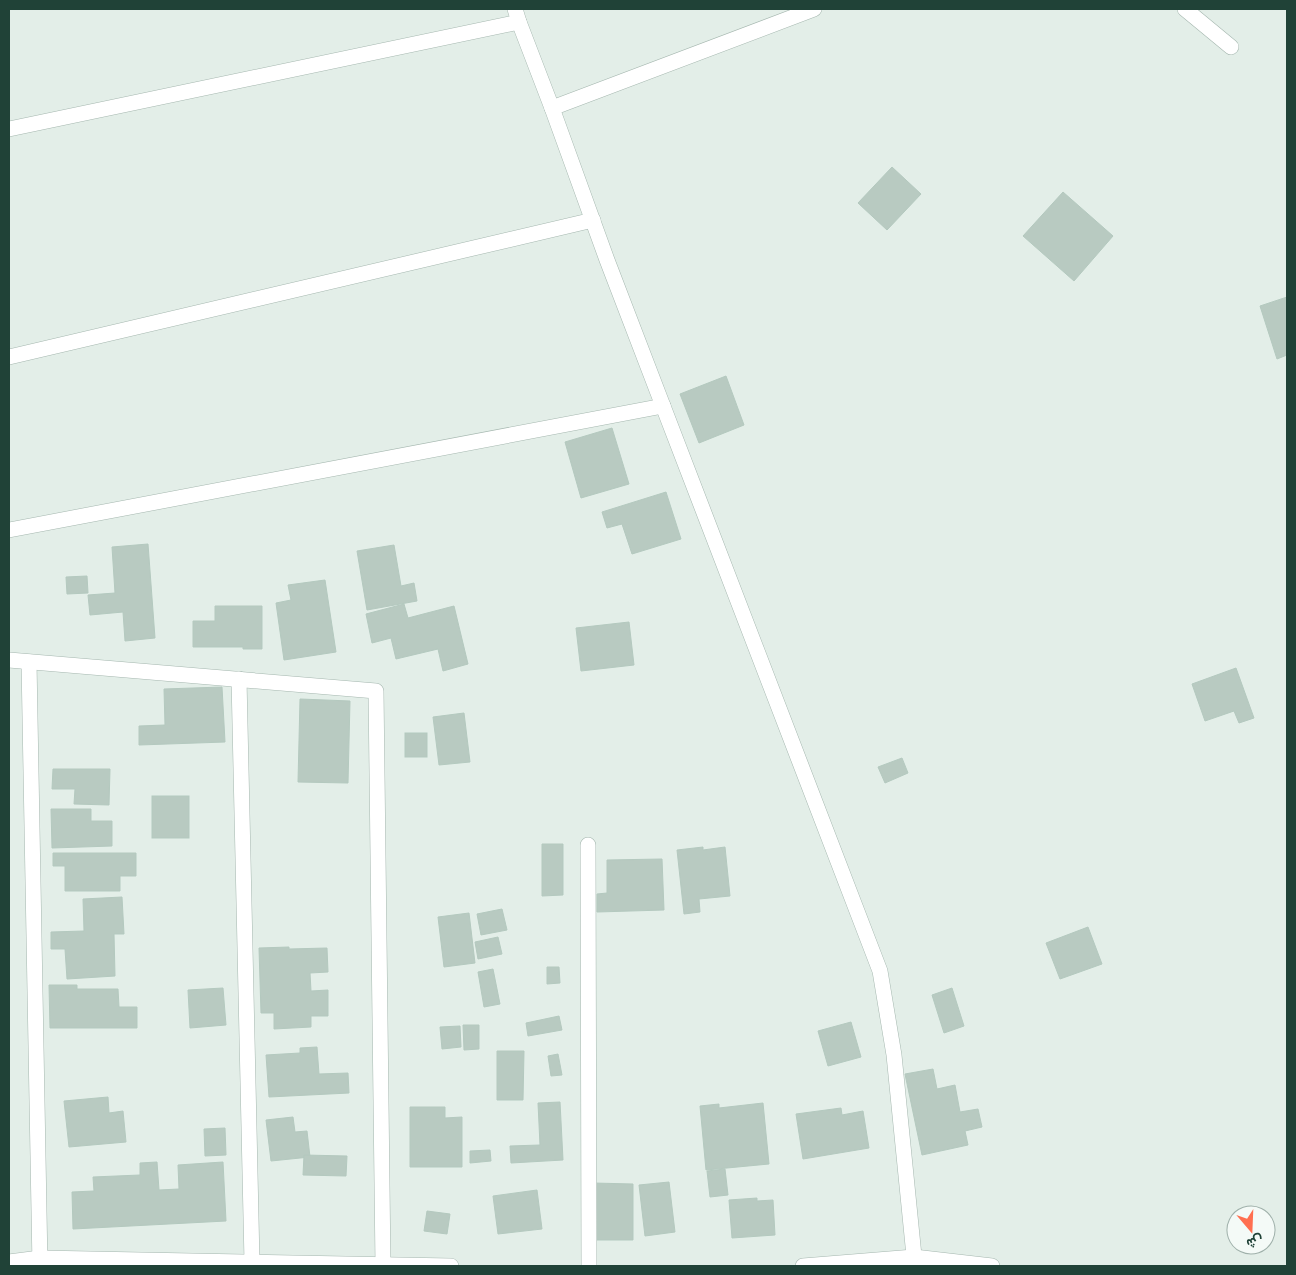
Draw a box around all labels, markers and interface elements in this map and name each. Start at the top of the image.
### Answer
north arrow [1226,1205,1276,1255]
text: ش [1244,1231,1266,1253]

